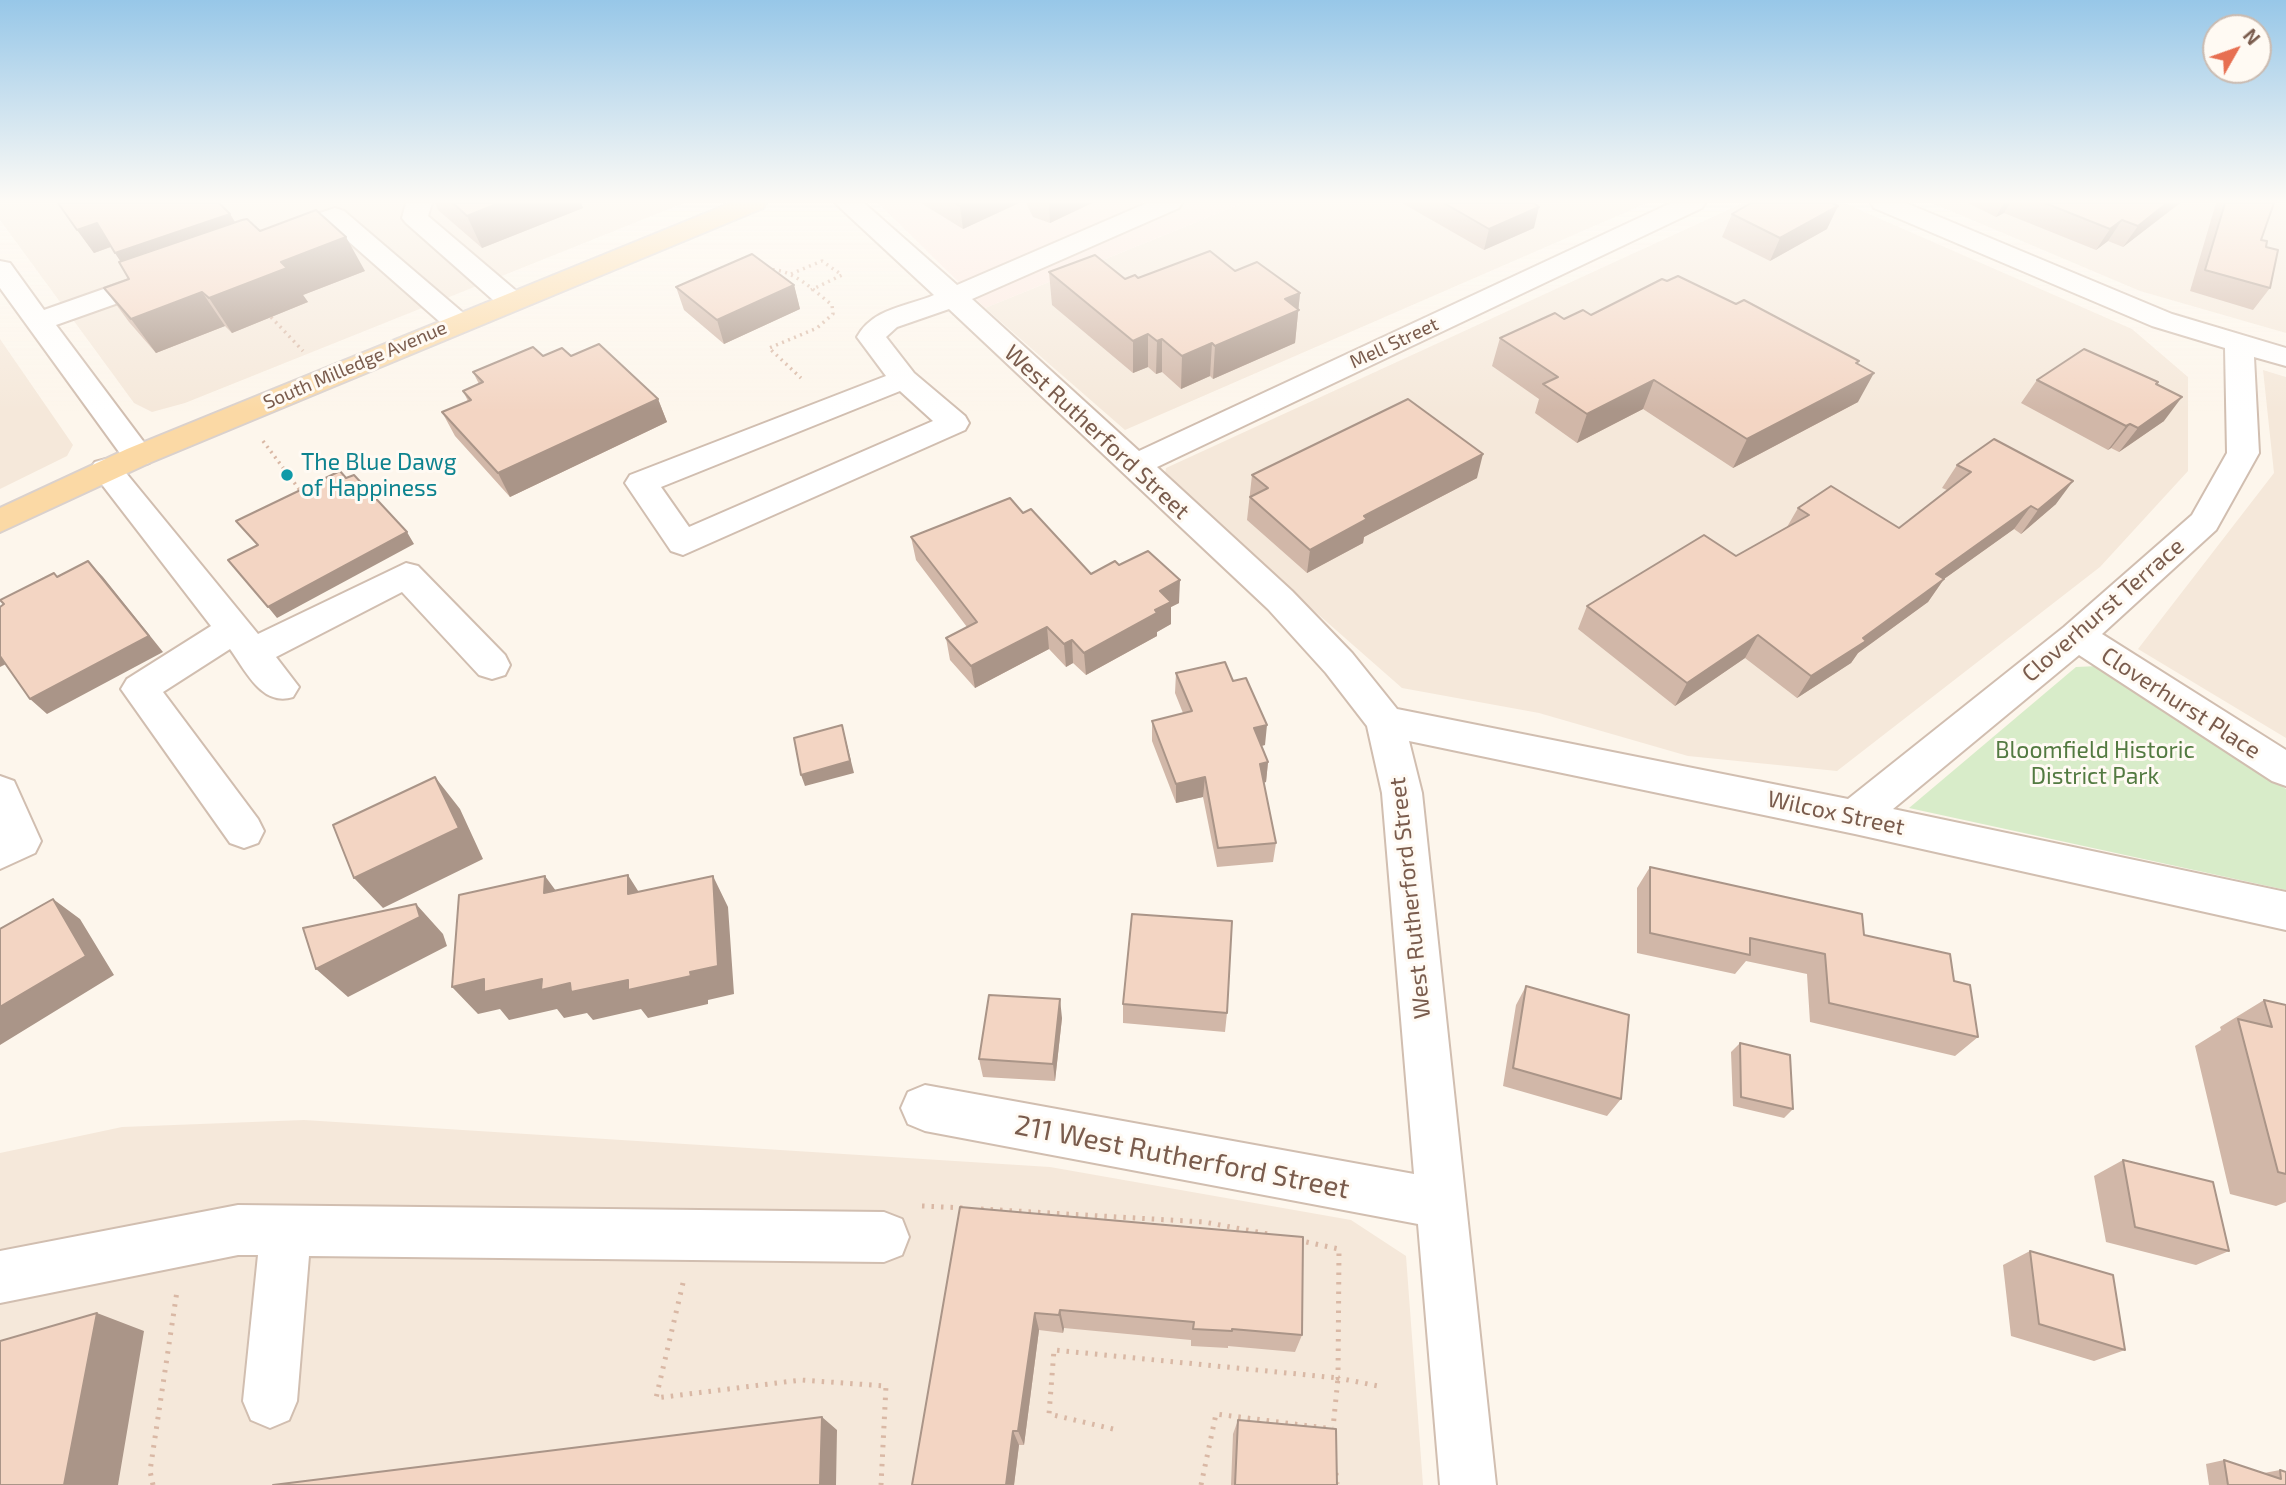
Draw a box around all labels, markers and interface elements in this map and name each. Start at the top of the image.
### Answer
north arrow [2202,14,2272,84]
text: N [2239,24,2265,49]
street label: Mell Street [1346,313,1442,373]
street label: South Milledge Avenue [260,316,450,414]
street label: West Rutherford Street [999,339,1195,525]
place label: The Blue Dawg of Happiness [301,448,457,502]
marker: The Blue Dawg of Happiness [279,467,295,483]
street label: Cloverhurst Terrace [2016,532,2190,688]
street label: Cloverhurst Place [2096,641,2266,765]
park label: Bloomfield Historic District Park [1995,736,2195,790]
street label: West Rutherford Street [1384,776,1436,1020]
street label: Wilcox Street [1765,785,1907,841]
street label: 211 West Rutherford Street [1012,1108,1352,1206]

